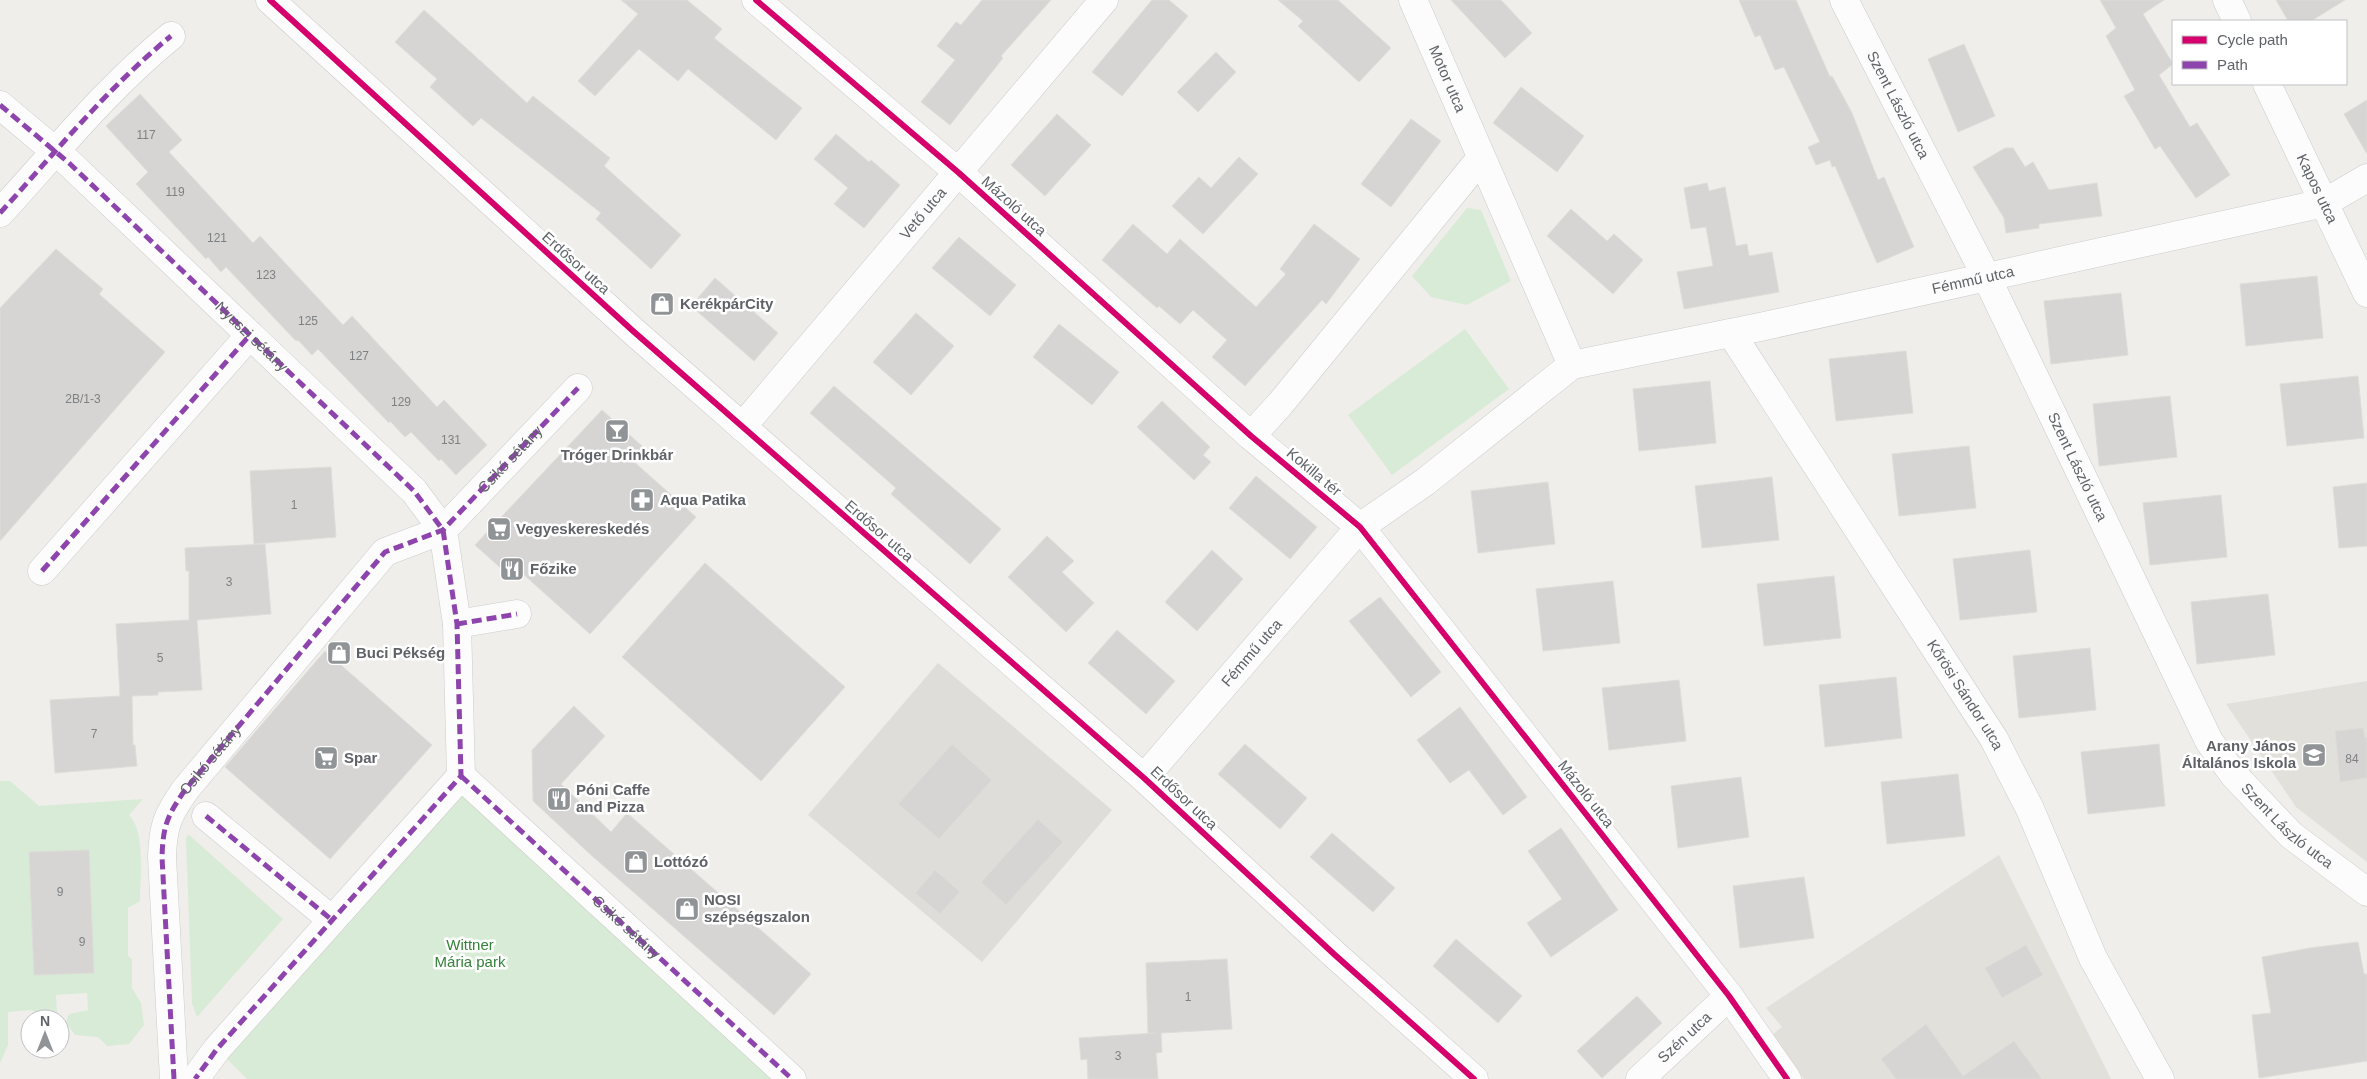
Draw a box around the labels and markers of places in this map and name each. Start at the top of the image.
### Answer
shop icon: KerékpárCity [649,291,675,317]
place label: KerékpárCity [680,295,774,312]
bar icon: Tróger Drinkbár [604,418,630,444]
place label: Tróger Drinkbár [561,446,673,463]
pharmacy icon: Aqua Patika [629,487,655,513]
place label: Aqua Patika [660,491,747,508]
supermarket icon: Vegyeskereskedés [486,516,512,542]
place label: Vegyeskereskedés [516,520,649,537]
restaurant icon: Főzike [499,556,525,582]
place label: Főzike [530,560,577,577]
shop icon: Buci Pékség [326,640,352,666]
place label: Buci Pékség [356,644,445,661]
place label: Arany János Általános Iskola [2182,737,2297,771]
school or university icon: Arany János Általános Iskola [2301,742,2327,768]
supermarket icon: Spar [313,745,339,771]
place label: Spar [344,749,378,766]
place label: Póni Caffe and Pizza [576,781,650,815]
restaurant icon: Póni Caffe and Pizza [546,786,572,812]
shop icon: Lottózó [623,849,649,875]
place label: Lottózó [654,853,708,870]
place label: NOSI szépségszalon [704,891,810,925]
shop icon: NOSI szépségszalon [674,896,700,922]

